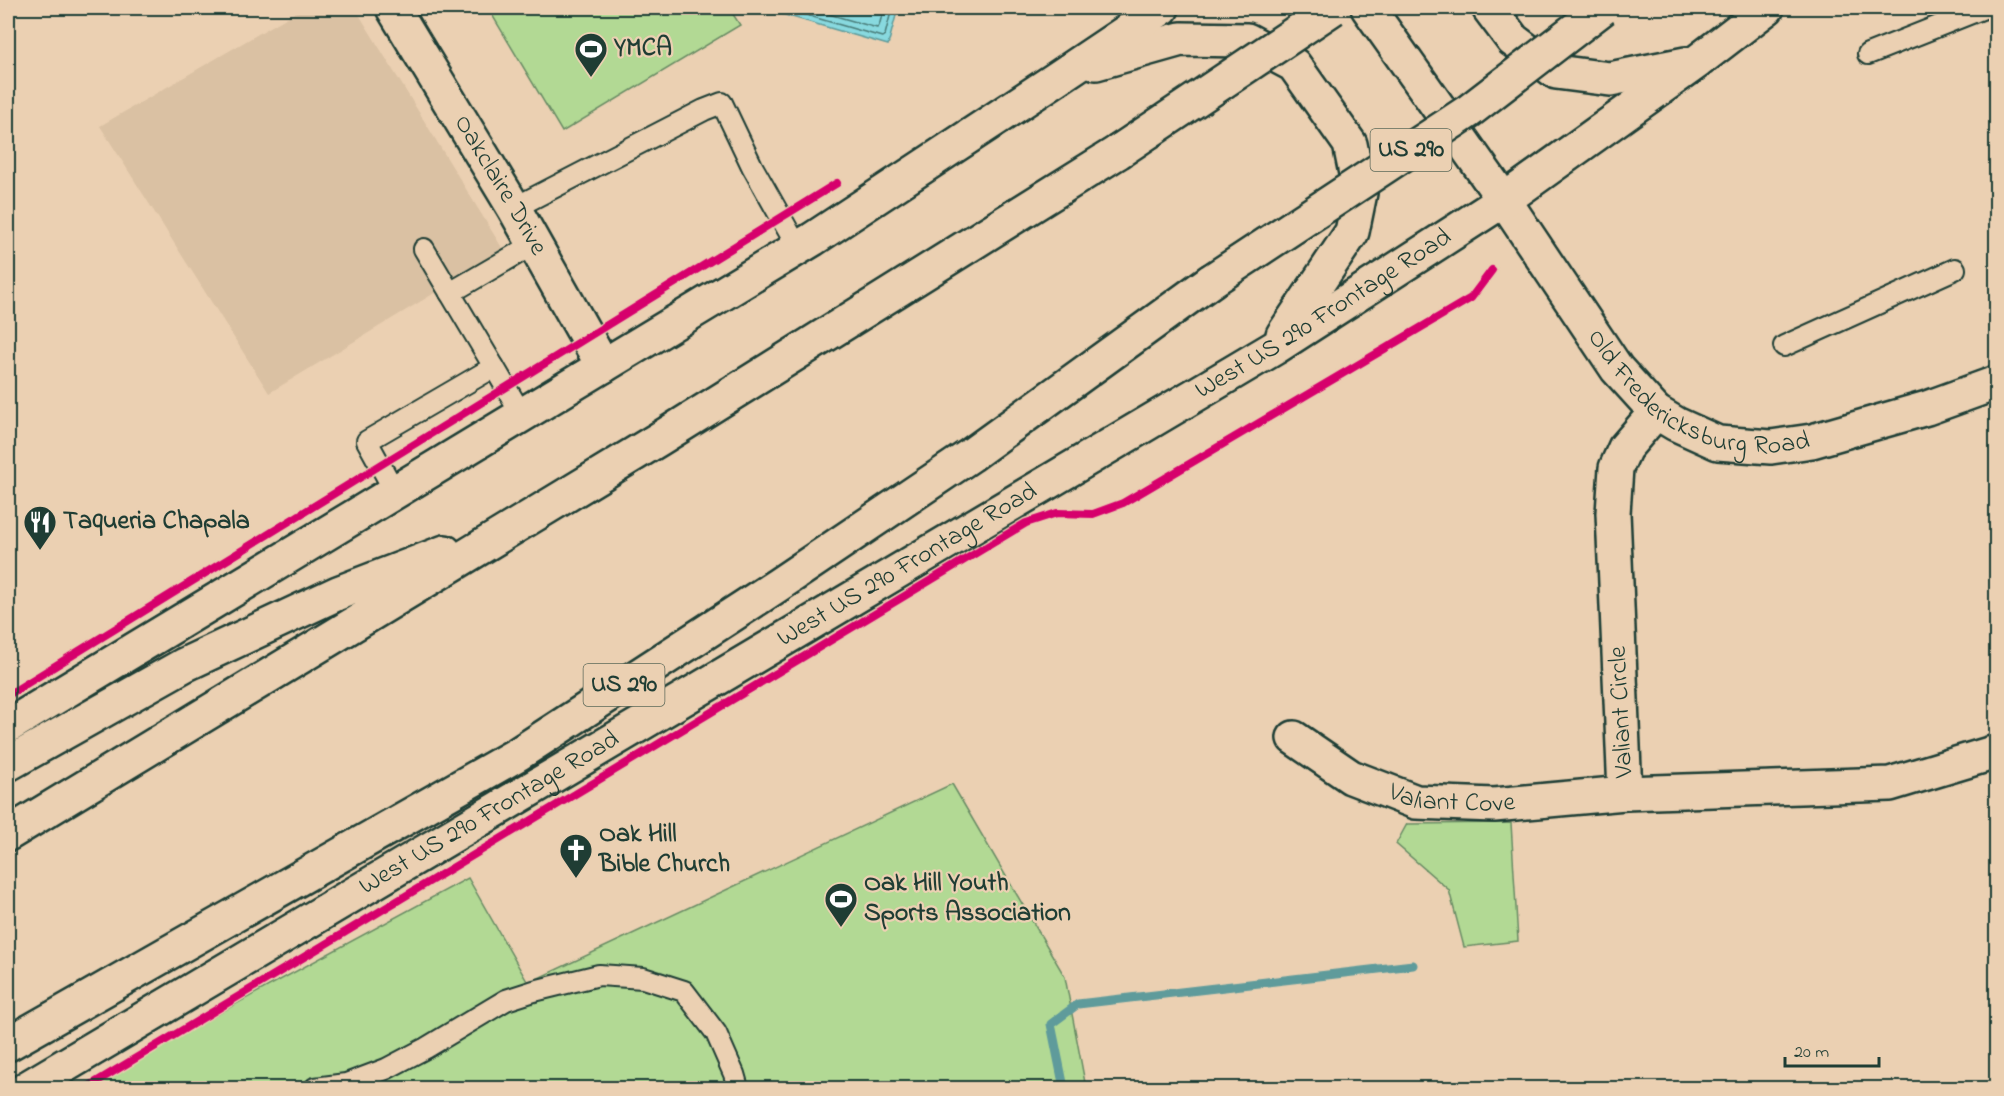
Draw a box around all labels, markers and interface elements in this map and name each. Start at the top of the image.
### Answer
place label: YMCA [613,30,672,68]
sports icon: YMCA [573,31,609,78]
street label: Oakclaire Drive [443,108,556,263]
road number: US 290 [1370,129,1452,171]
street label: West US 290 Frontage Road [1188,219,1460,410]
street label: Old Fredericksburg Road [1577,322,1813,466]
street label: West US 290 Frontage Road [770,473,1045,658]
place label: Taqueria Chapala [63,503,250,541]
restaurant icon: Taqueria Chapala [22,504,58,551]
street label: Valiant Circle [1600,645,1644,780]
road number: US 290 [584,664,664,706]
street label: West US 290 Frontage Road [352,721,627,906]
street label: Valiant Cove [1382,774,1517,824]
place label: Oak Hill Bible Church [598,816,730,884]
church icon: Oak Hill Bible Church [558,832,594,879]
place label: Oak Hill Youth Sports Association [864,865,1071,933]
sports icon: Oak Hill Youth Sports Association [823,881,859,928]
scale bar [1785,1030,1880,1068]
text: 20 m [1794,1040,1829,1066]

